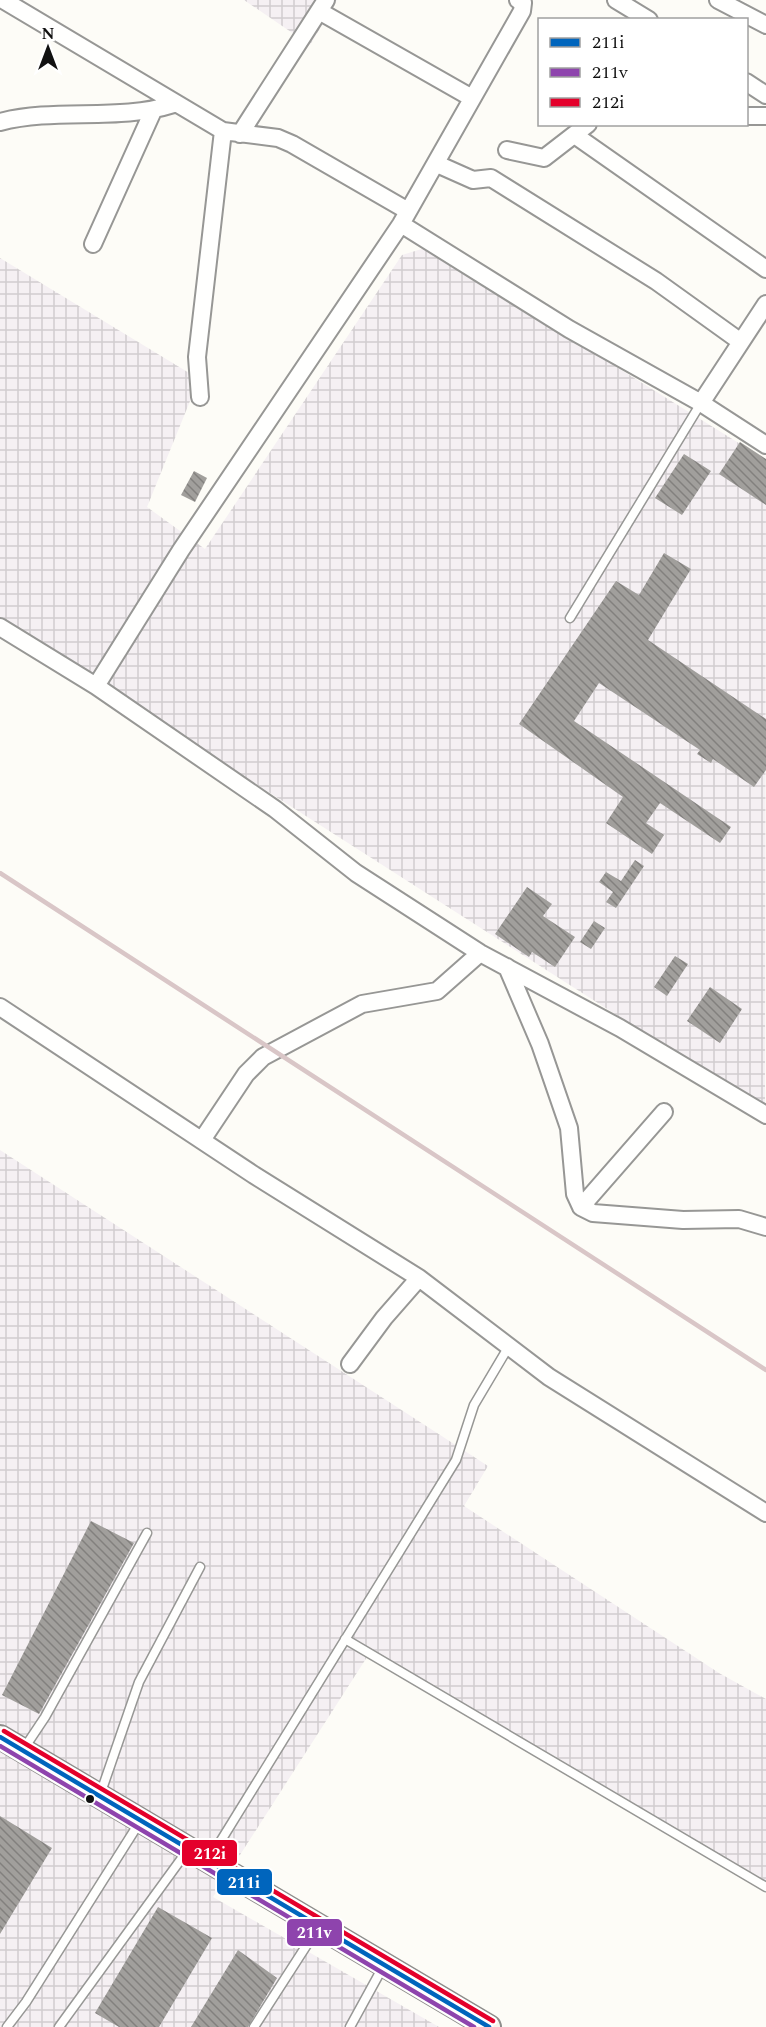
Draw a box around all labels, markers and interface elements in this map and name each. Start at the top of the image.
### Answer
north arrow [18,18,78,78]
legend [538,18,748,126]
text: N [41,22,55,46]
text: 211i [592,29,625,56]
text: 211v [592,59,629,86]
text: 212i [592,89,625,116]
unlabelled marker [84,1793,96,1805]
line badge: 212i [181,1839,238,1867]
text: 212i [194,1842,226,1866]
line badge: 211i [216,1868,273,1896]
text: 211i [228,1871,260,1895]
line badge: 211v [286,1918,343,1947]
text: 211v [297,1921,333,1945]

